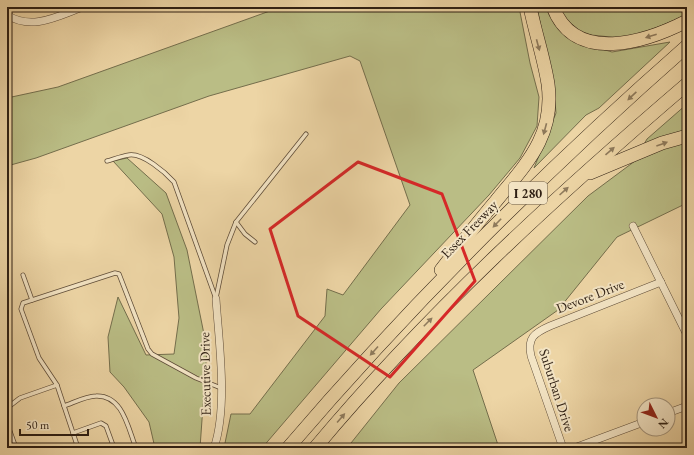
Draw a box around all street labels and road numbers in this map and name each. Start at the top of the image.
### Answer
road number: I 280 [509,182,547,204]
street label: Essex Freeway [437,195,502,262]
street label: Devore Drive [553,275,627,317]
street label: Executive Drive [195,331,215,416]
street label: Suburban Drive [535,346,579,434]

